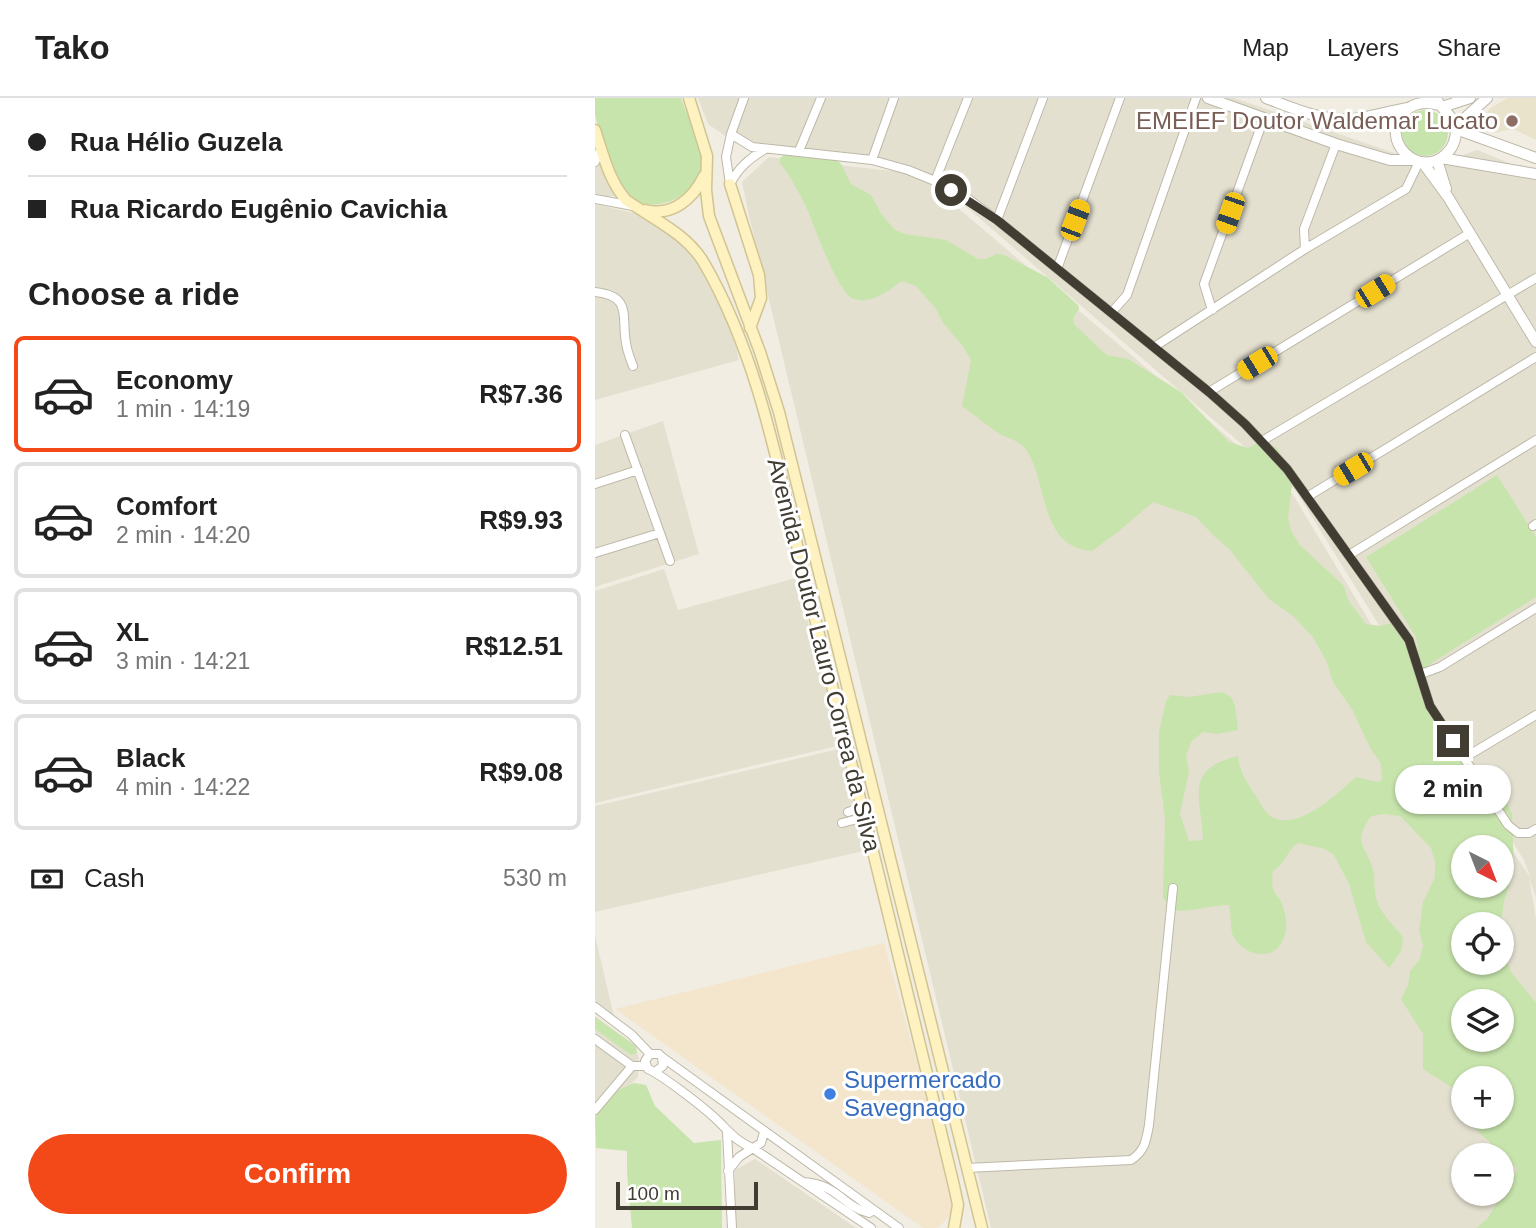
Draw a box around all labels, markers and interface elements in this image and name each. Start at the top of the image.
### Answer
text: Tako [35,29,110,66]
text: Map [1242,34,1289,61]
text: Layers [1327,34,1399,61]
text: Share [1437,34,1501,61]
place label: EMEIEF Doutor Waldemar Lucato [1136,107,1498,134]
marker: EMEIEF Doutor Waldemar Lucato [1504,113,1520,129]
text: Rua Hélio Guzela [70,127,282,157]
route start [935,174,967,206]
car [1214,190,1247,236]
text: Rua Ricardo Eugênio Cavichia [70,194,447,224]
car [1058,197,1093,243]
car [1352,271,1399,311]
text: Choose a ride [28,276,240,312]
car [1234,343,1281,383]
icon: car [32,363,95,426]
text: Economy [116,365,233,395]
text: R$7.36 [479,379,563,409]
text: 1 min · 14:19 [116,396,250,422]
car [1330,449,1377,489]
street label: Avenida Doutor Lauro Correa da Silva [762,455,887,855]
icon: car [32,489,95,552]
text: Comfort [116,491,217,521]
text: R$9.93 [479,505,563,535]
text: 2 min · 14:20 [116,522,250,548]
icon: car [32,615,95,678]
text: XL [116,617,149,647]
text: R$12.51 [465,631,563,661]
text: 3 min · 14:21 [116,648,250,674]
route end [1437,725,1469,757]
icon: car [32,741,95,804]
text: Black [116,743,185,773]
text: R$9.08 [479,757,563,787]
callout: 2 min [1395,766,1511,814]
text: 4 min · 14:22 [116,774,250,800]
text: 2 min [1423,776,1483,802]
north arrow [1451,835,1514,898]
map controls [1451,835,1514,1206]
icon: cash [28,860,66,898]
text: Cash [84,863,145,893]
text: 530 m [503,865,567,891]
button: locate [1451,912,1514,975]
button: layers [1451,989,1514,1052]
place label: Supermercado Savegnago [844,1066,1001,1121]
button: + [1451,1066,1514,1129]
marker: Supermercado Savegnago [822,1086,838,1102]
button: Confirm [28,1134,567,1214]
button: − [1451,1143,1514,1206]
scale bar [616,1179,758,1211]
text: 100 m [627,1183,680,1204]

